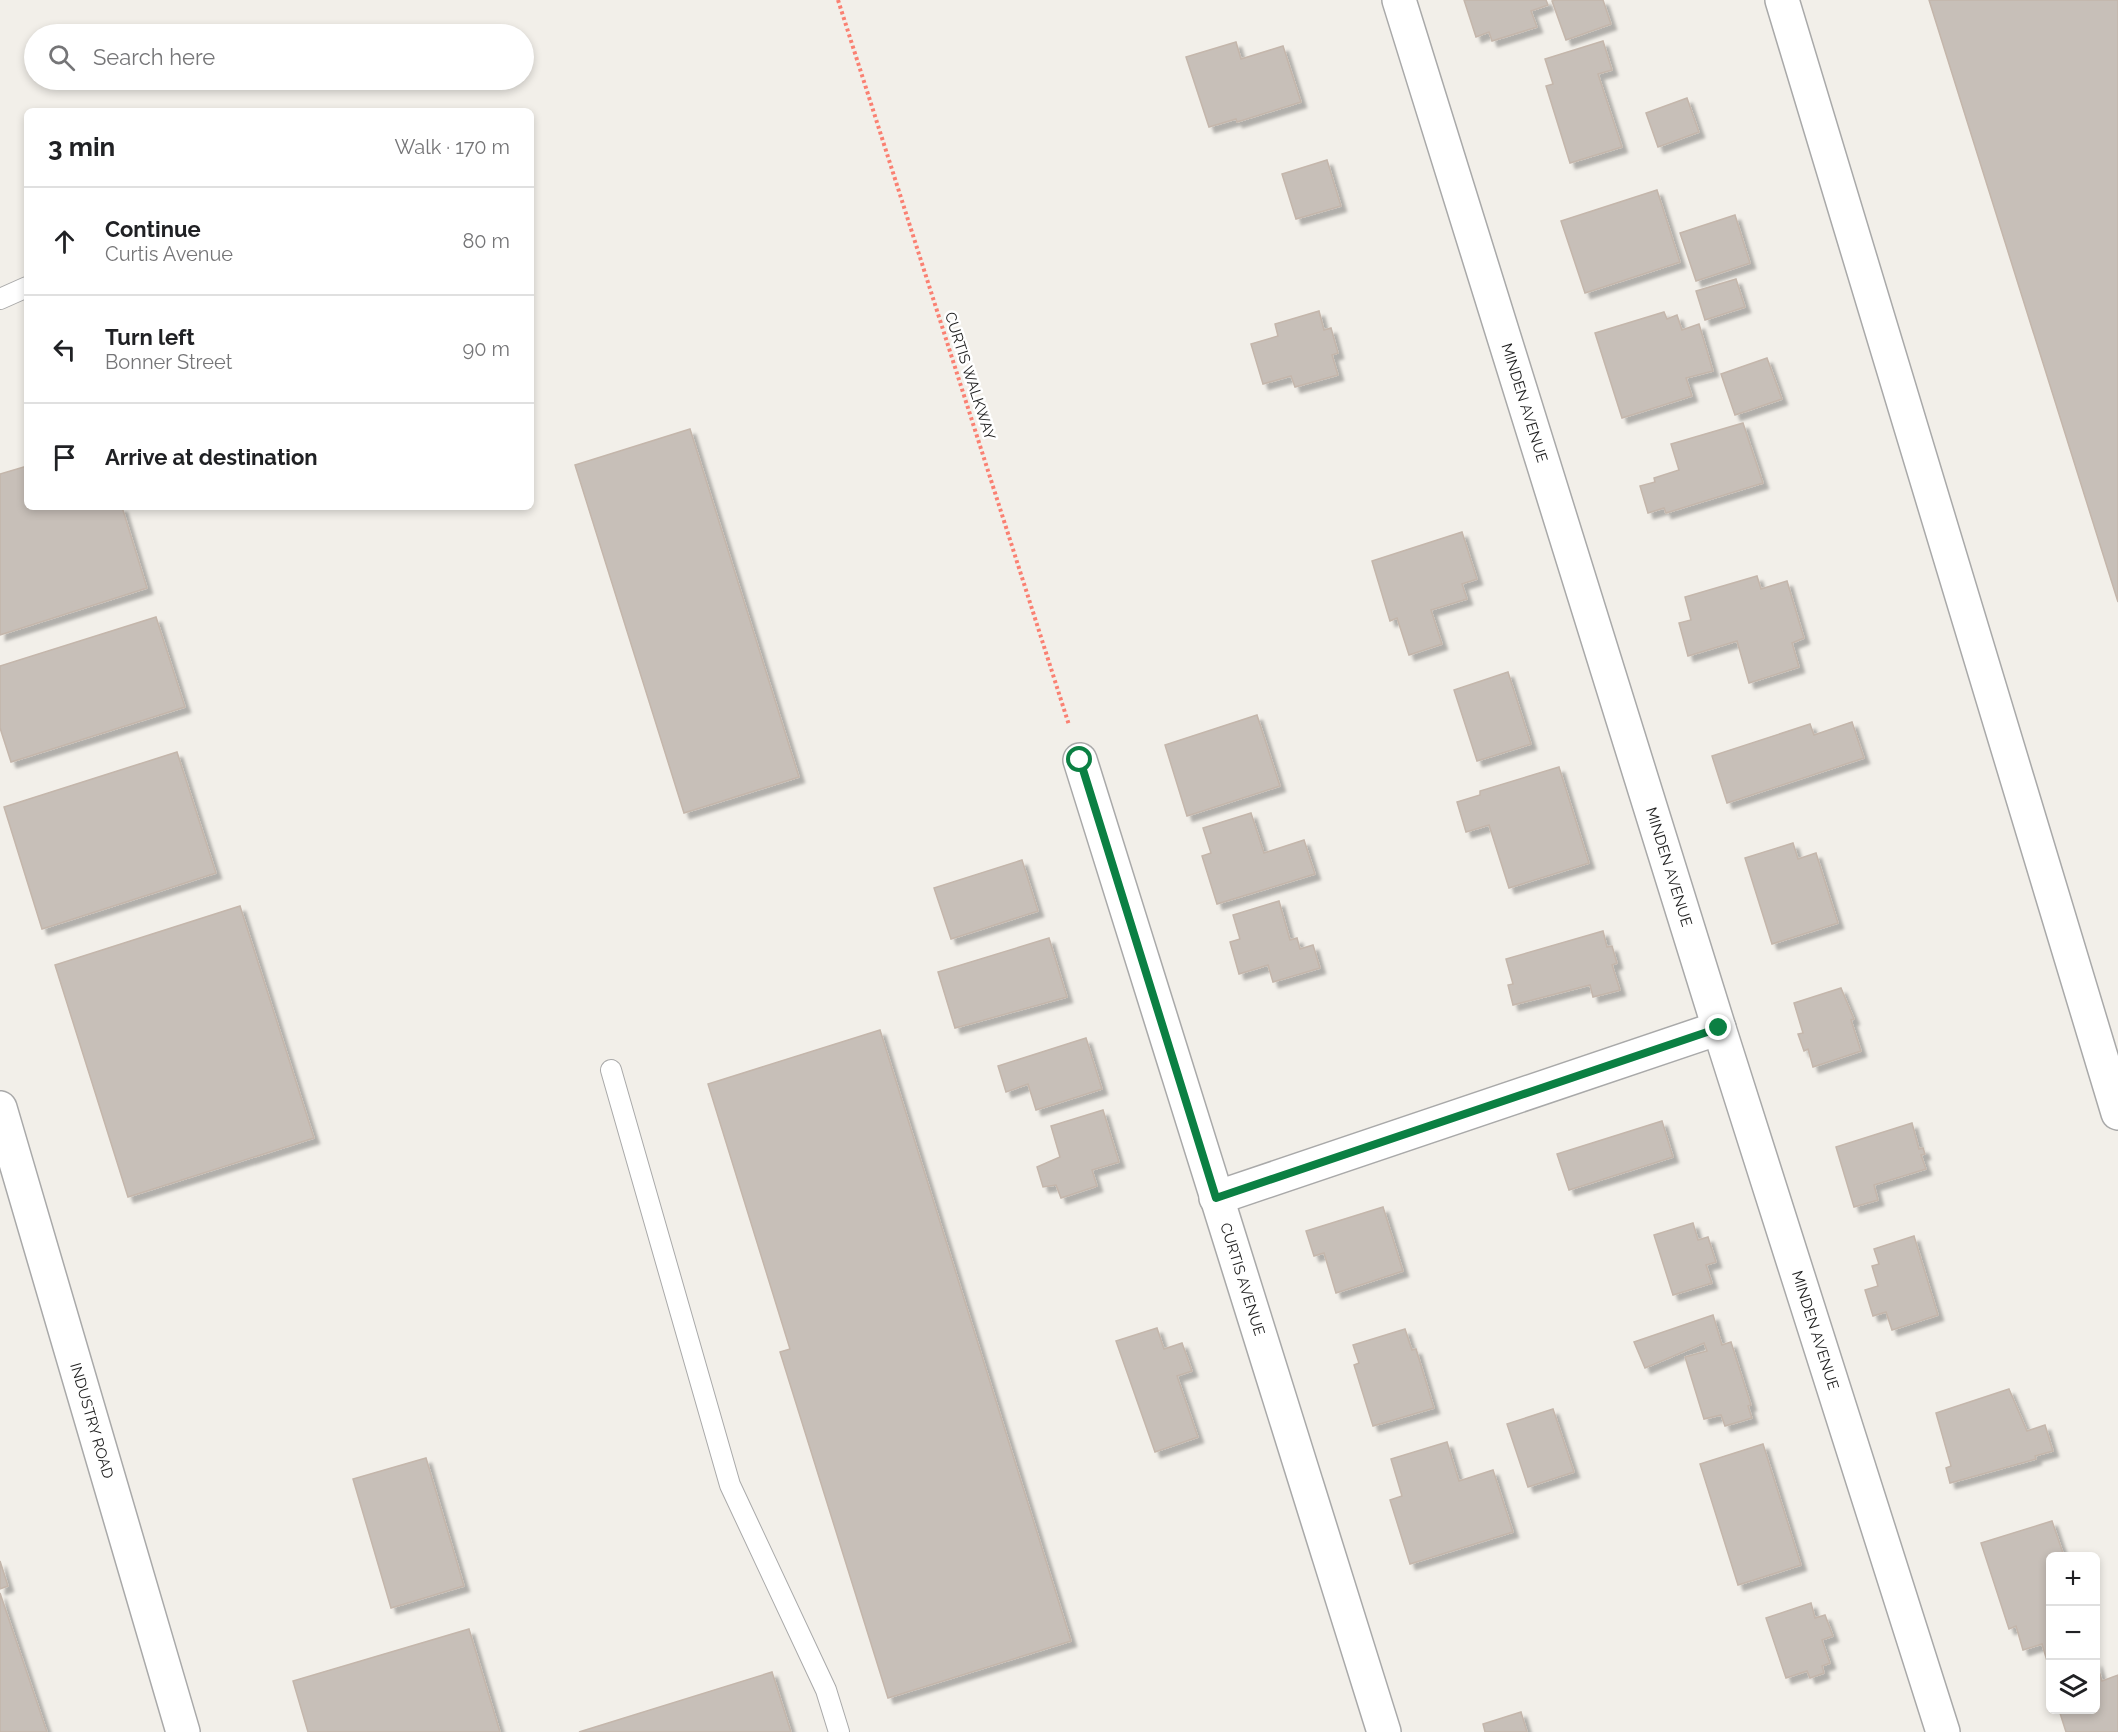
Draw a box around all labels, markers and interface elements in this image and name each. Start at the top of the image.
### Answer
search box [24,24,534,90]
icon: search [45,41,78,74]
text: Search here [93,44,215,70]
text: 3 min [48,132,115,162]
text: Walk · 170 m [394,135,510,159]
text: Continue [105,216,201,242]
icon: ahead [48,225,81,258]
text: 80 m [462,229,510,253]
text: Curtis Avenue [105,242,233,266]
street label: CURTIS WALKWAY [941,310,999,442]
text: Turn left [105,324,195,350]
icon: left [48,333,81,366]
text: 90 m [463,337,510,361]
street label: MINDEN AVENUE [1497,341,1551,465]
text: Bonner Street [105,350,232,374]
icon: arrive [48,441,81,474]
text: Arrive at destination [105,444,318,470]
route start [1066,746,1092,772]
street label: MINDEN AVENUE [1642,805,1696,929]
route end [1705,1014,1731,1040]
street label: CURTIS AVENUE [1216,1221,1268,1338]
street label: MINDEN AVENUE [1788,1269,1843,1392]
street label: INDUSTRY ROAD [66,1361,117,1481]
map controls [2046,1552,2100,1714]
button: + [2046,1552,2100,1606]
button: − [2046,1606,2100,1660]
button: layers [2046,1660,2100,1714]

